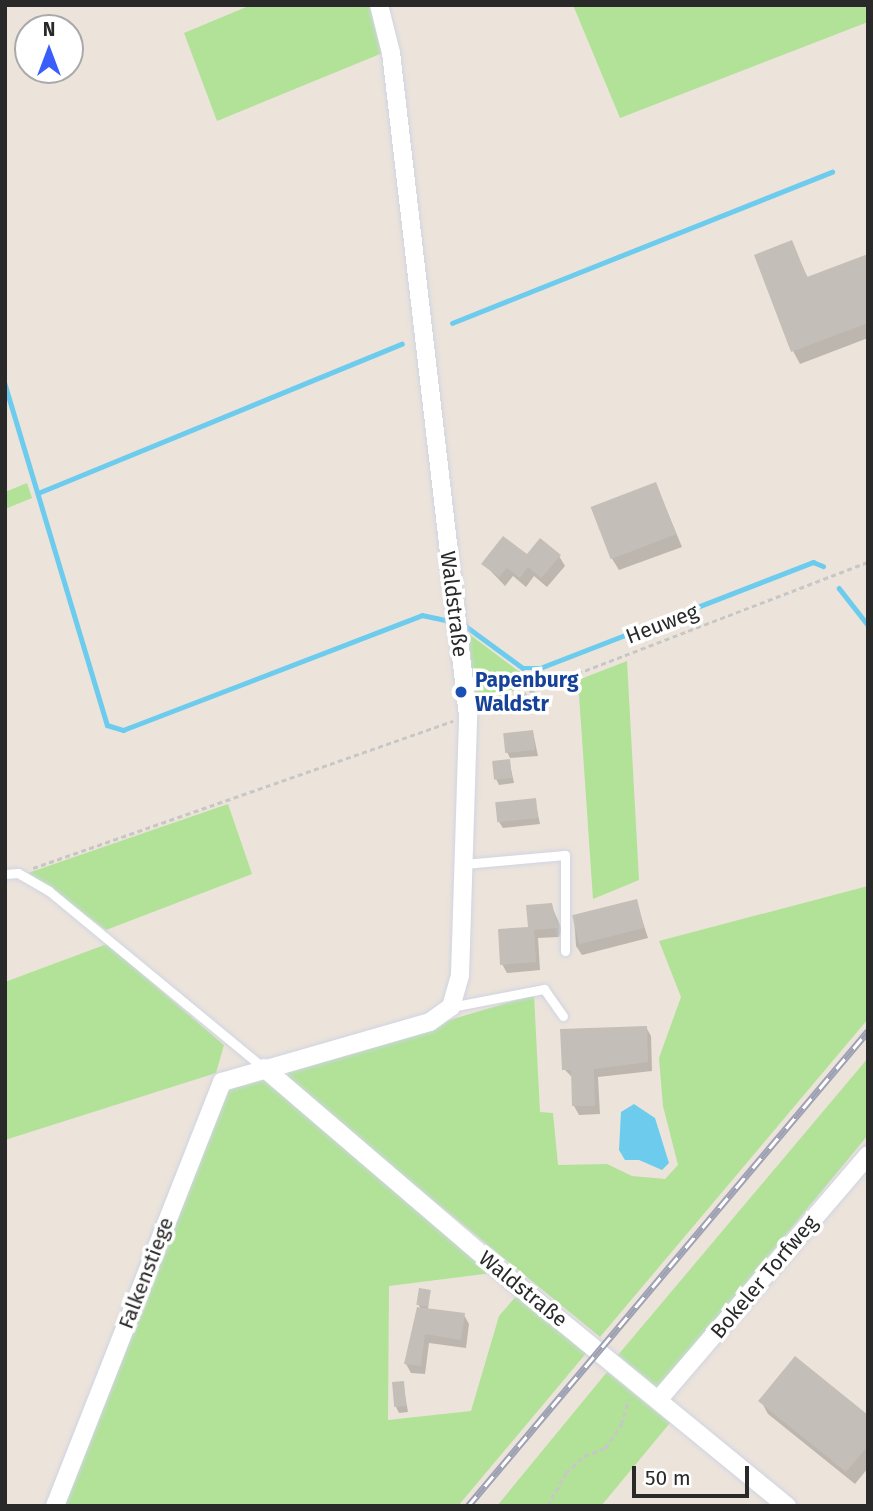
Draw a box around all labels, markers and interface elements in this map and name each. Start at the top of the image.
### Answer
north arrow [14,14,84,84]
text: N [43,18,55,41]
street label: Waldstraße [435,550,473,658]
street label: Heuweg [622,599,702,649]
place label: Papenburg Waldstr [475,667,579,717]
marker: Papenburg Waldstr [453,684,469,700]
street label: Bokeler Torfweg [705,1210,823,1344]
street label: Falkenstiege [113,1214,179,1332]
street label: Waldstraße [474,1246,572,1332]
scale bar [635,1452,752,1496]
text: 50 m [645,1465,691,1491]

